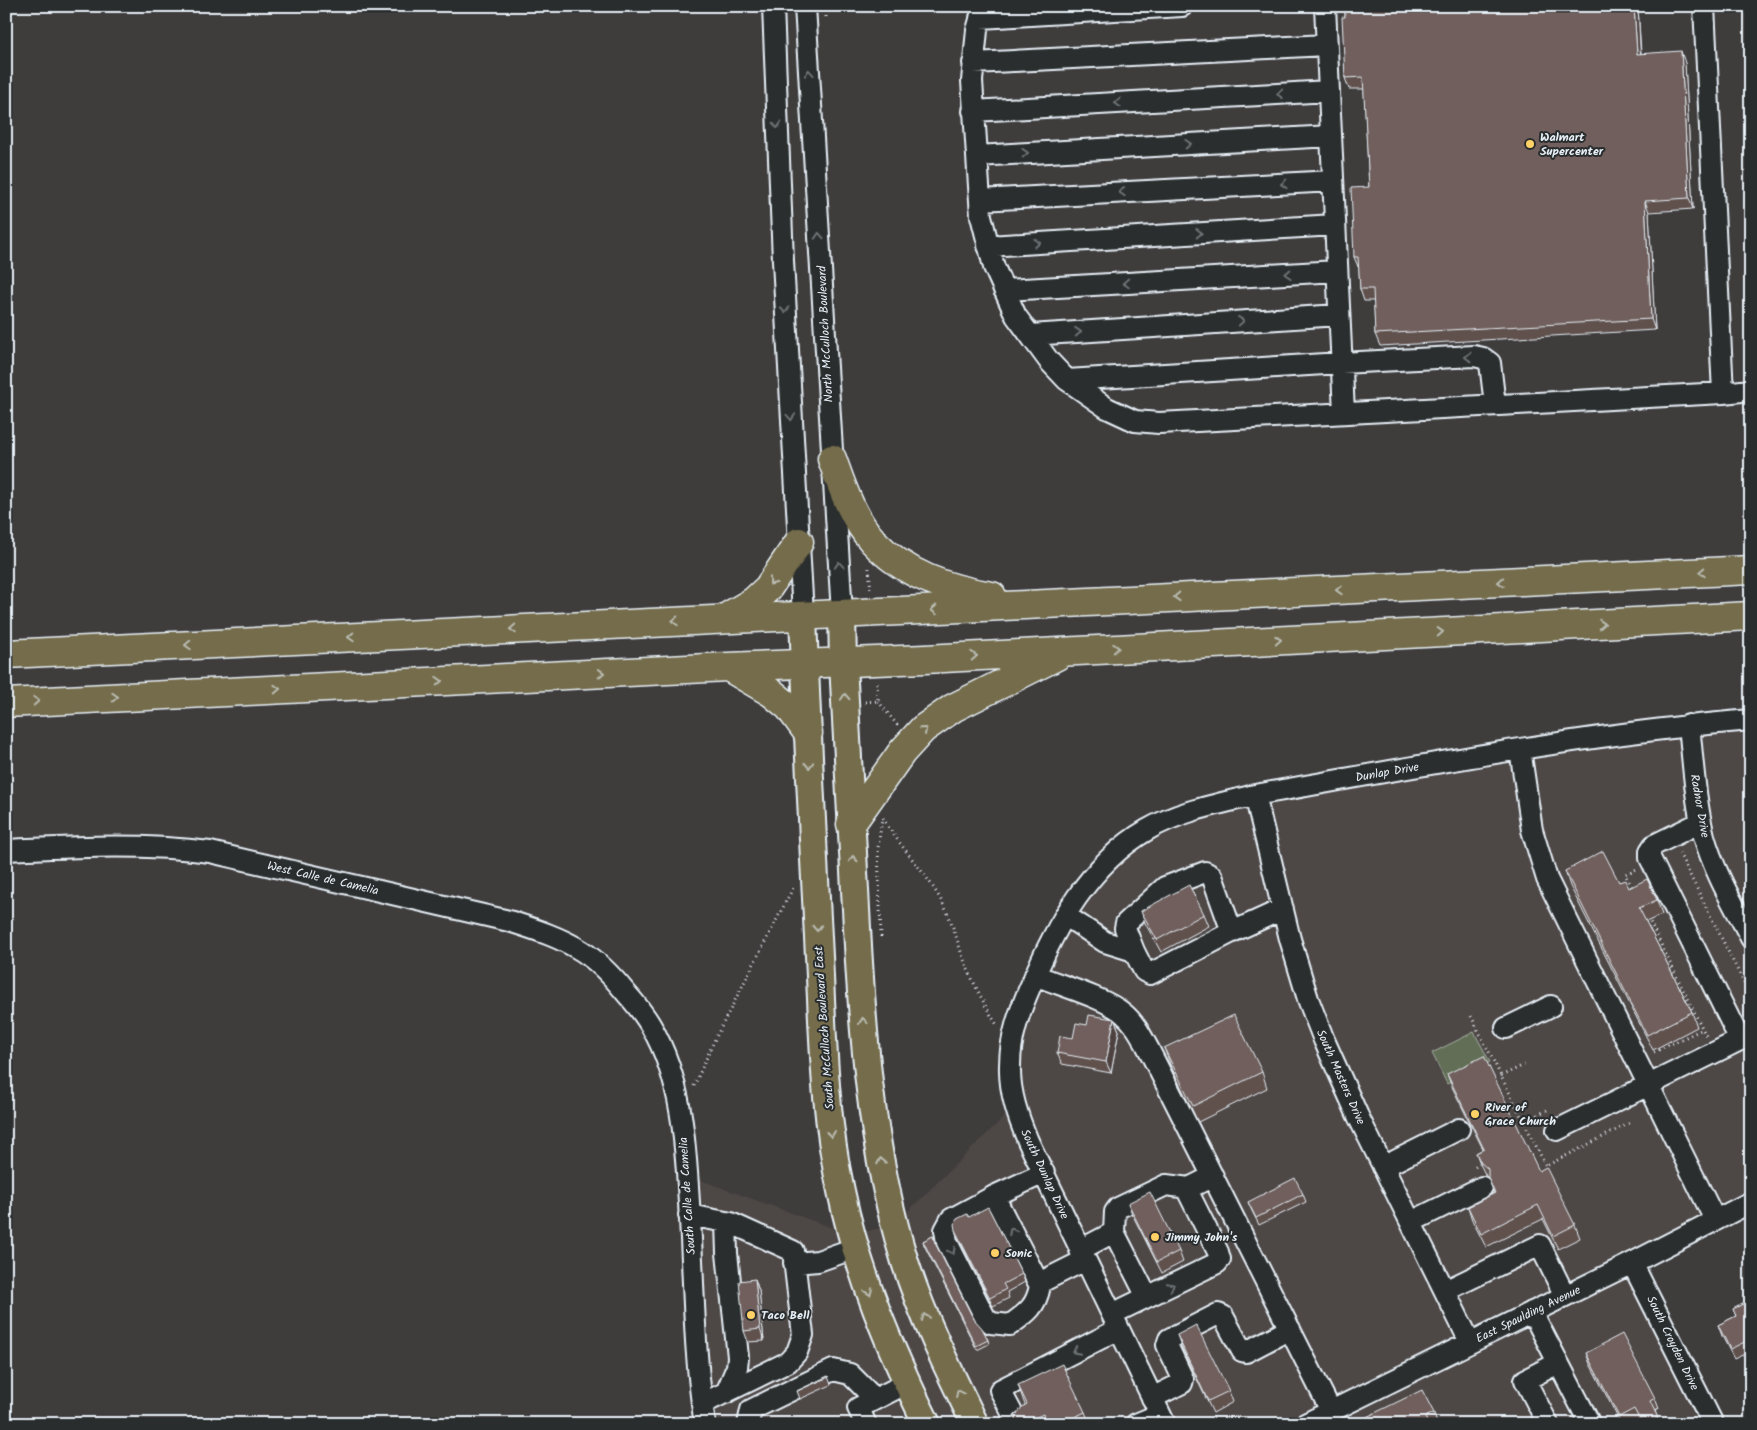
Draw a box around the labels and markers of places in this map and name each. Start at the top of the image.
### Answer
place label: Walmart Supercenter [1540,128,1604,161]
marker: Walmart Supercenter [1524,138,1536,150]
place label: River of Grace Church [1485,1098,1556,1131]
marker: River of Grace Church [1469,1108,1481,1120]
place label: Jimmy John's [1165,1228,1238,1247]
marker: Jimmy John's [1149,1231,1161,1243]
place label: Sonic [1005,1244,1033,1263]
marker: Sonic [989,1247,1001,1259]
place label: Taco Bell [761,1306,810,1325]
marker: Taco Bell [745,1309,757,1321]

